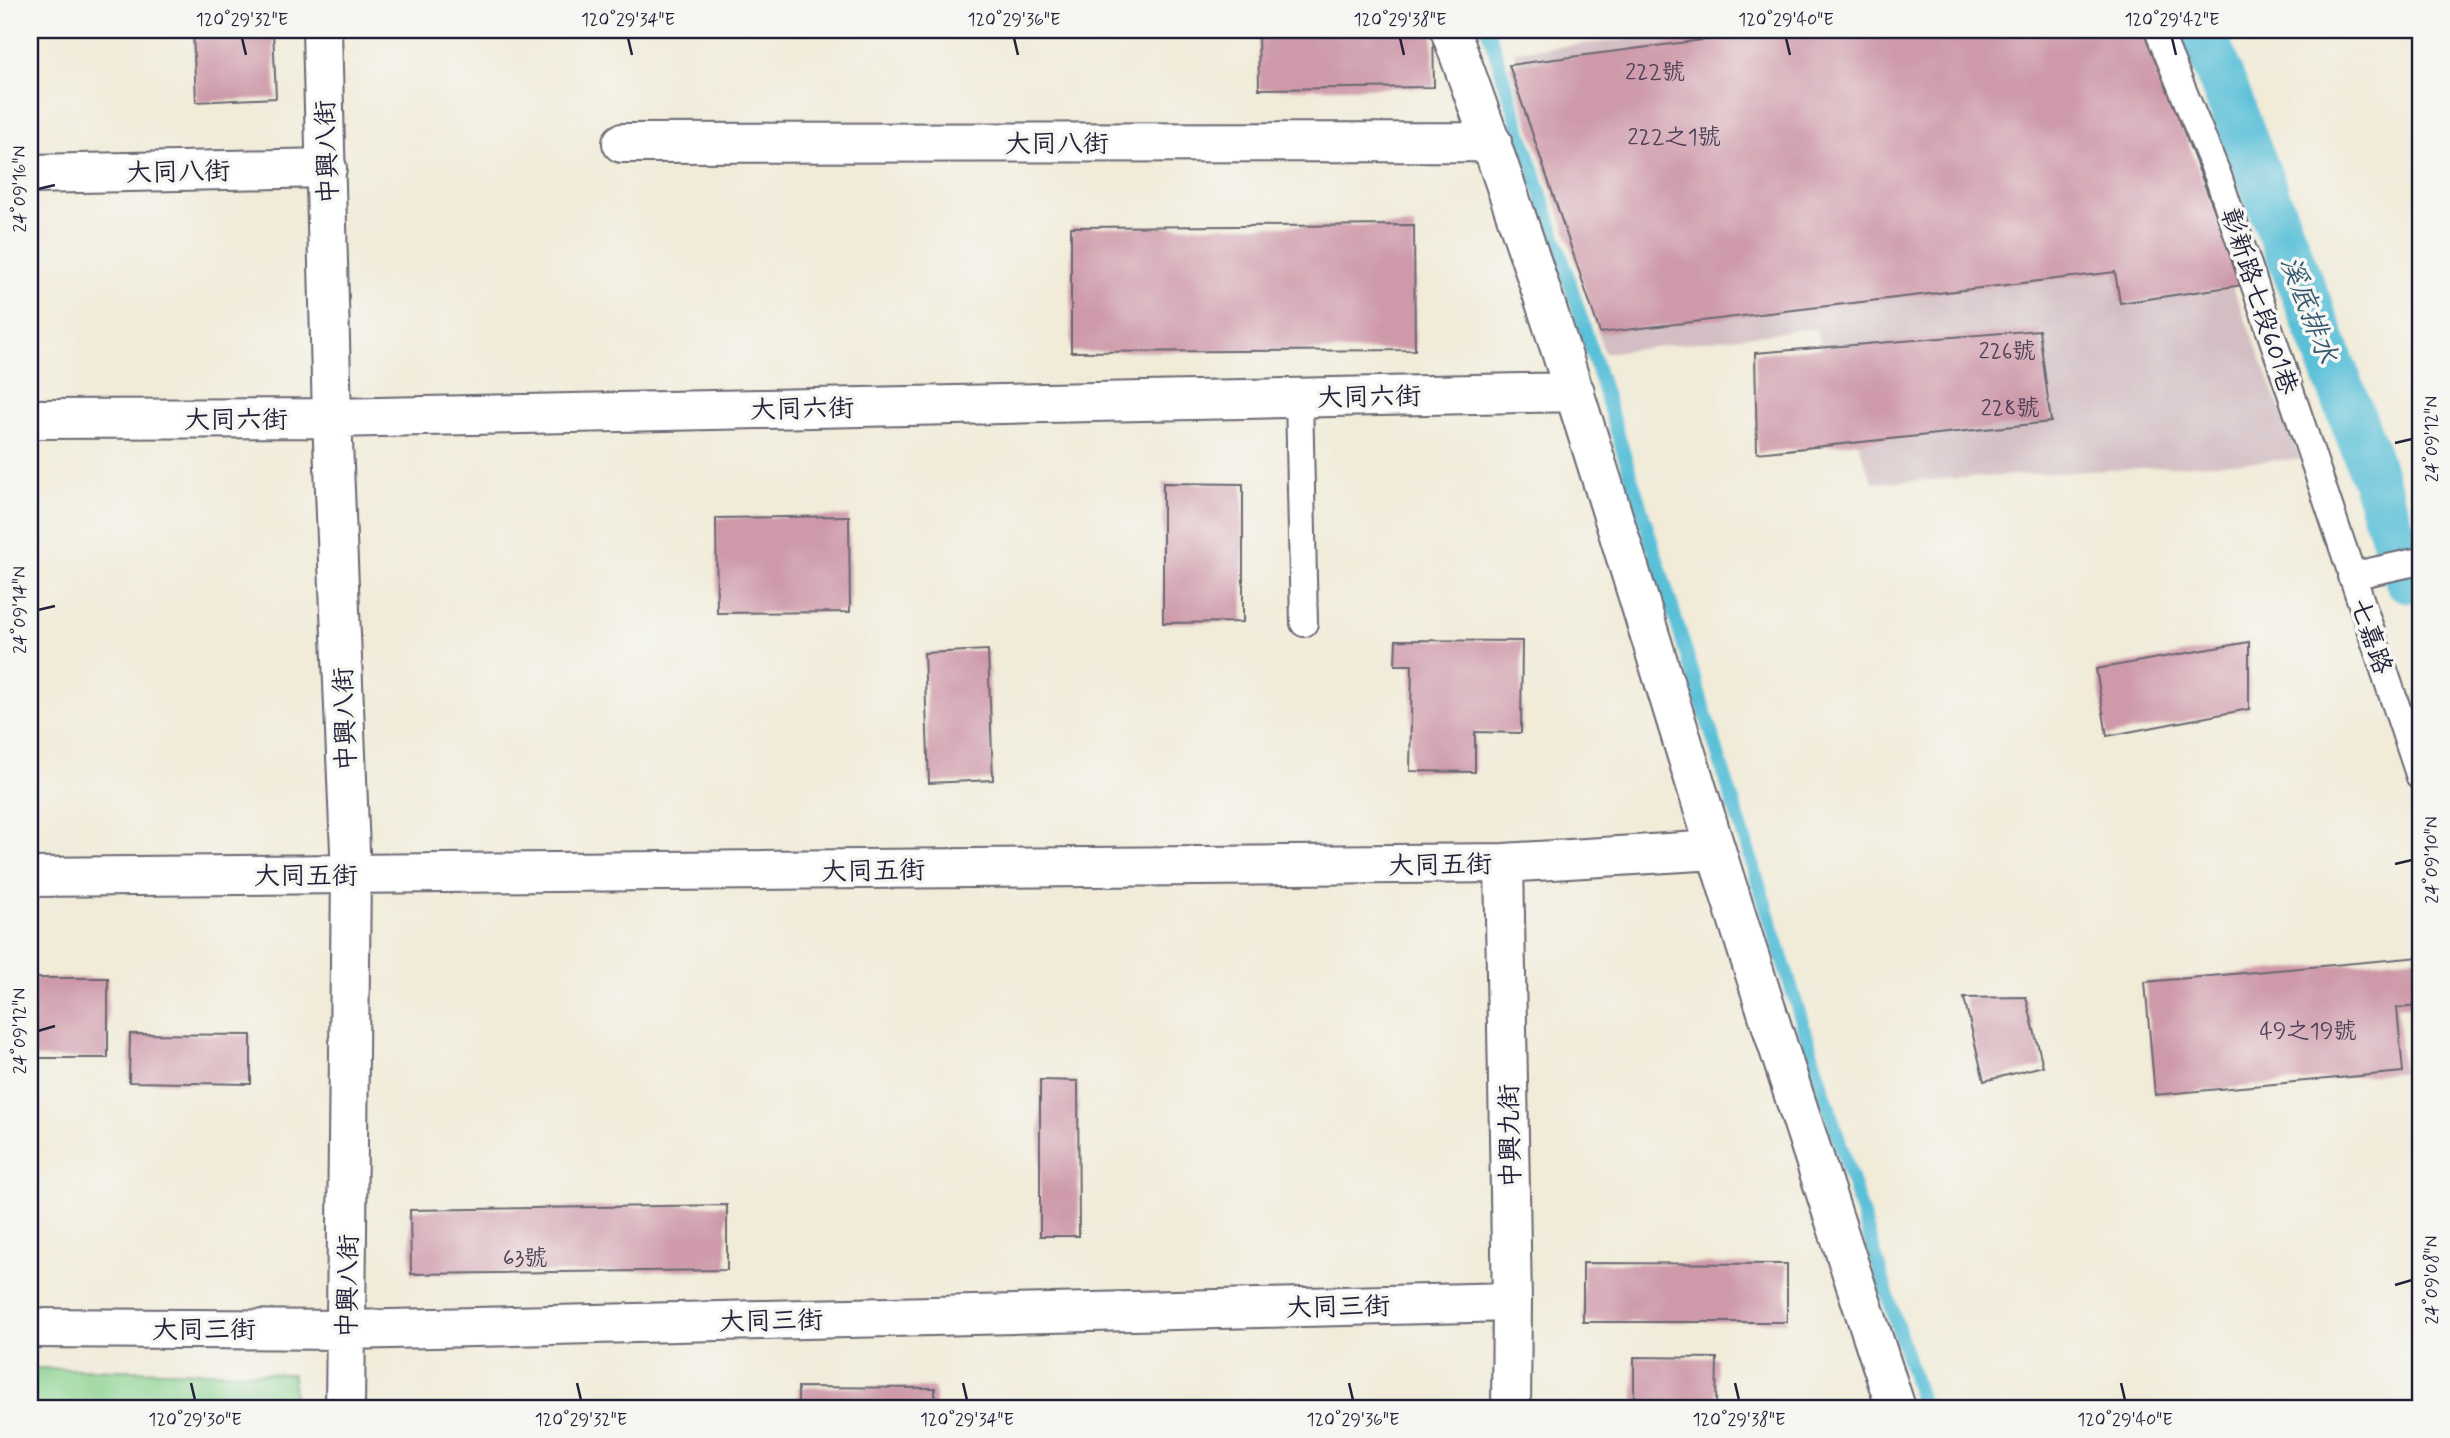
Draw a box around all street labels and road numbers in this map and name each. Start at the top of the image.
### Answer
street label: 中興八街 [309,99,347,204]
street label: 大同八街 [1005,128,1109,162]
street label: 大同八街 [126,155,230,191]
street label: 彰新路七段601巷 [2212,204,2304,399]
street label: 大同六街 [1317,380,1421,416]
street label: 大同六街 [750,392,854,428]
street label: 大同六街 [184,404,288,438]
street label: 七嘉路 [2341,594,2399,679]
street label: 中興八街 [327,666,365,771]
street label: 大同五街 [1388,848,1492,884]
street label: 大同五街 [821,854,925,890]
street label: 大同五街 [254,860,358,894]
street label: 中興九街 [1493,1084,1529,1188]
street label: 中興八街 [331,1234,367,1338]
street label: 大同三街 [1286,1290,1390,1326]
street label: 大同三街 [719,1304,823,1340]
street label: 大同三街 [152,1314,256,1348]

